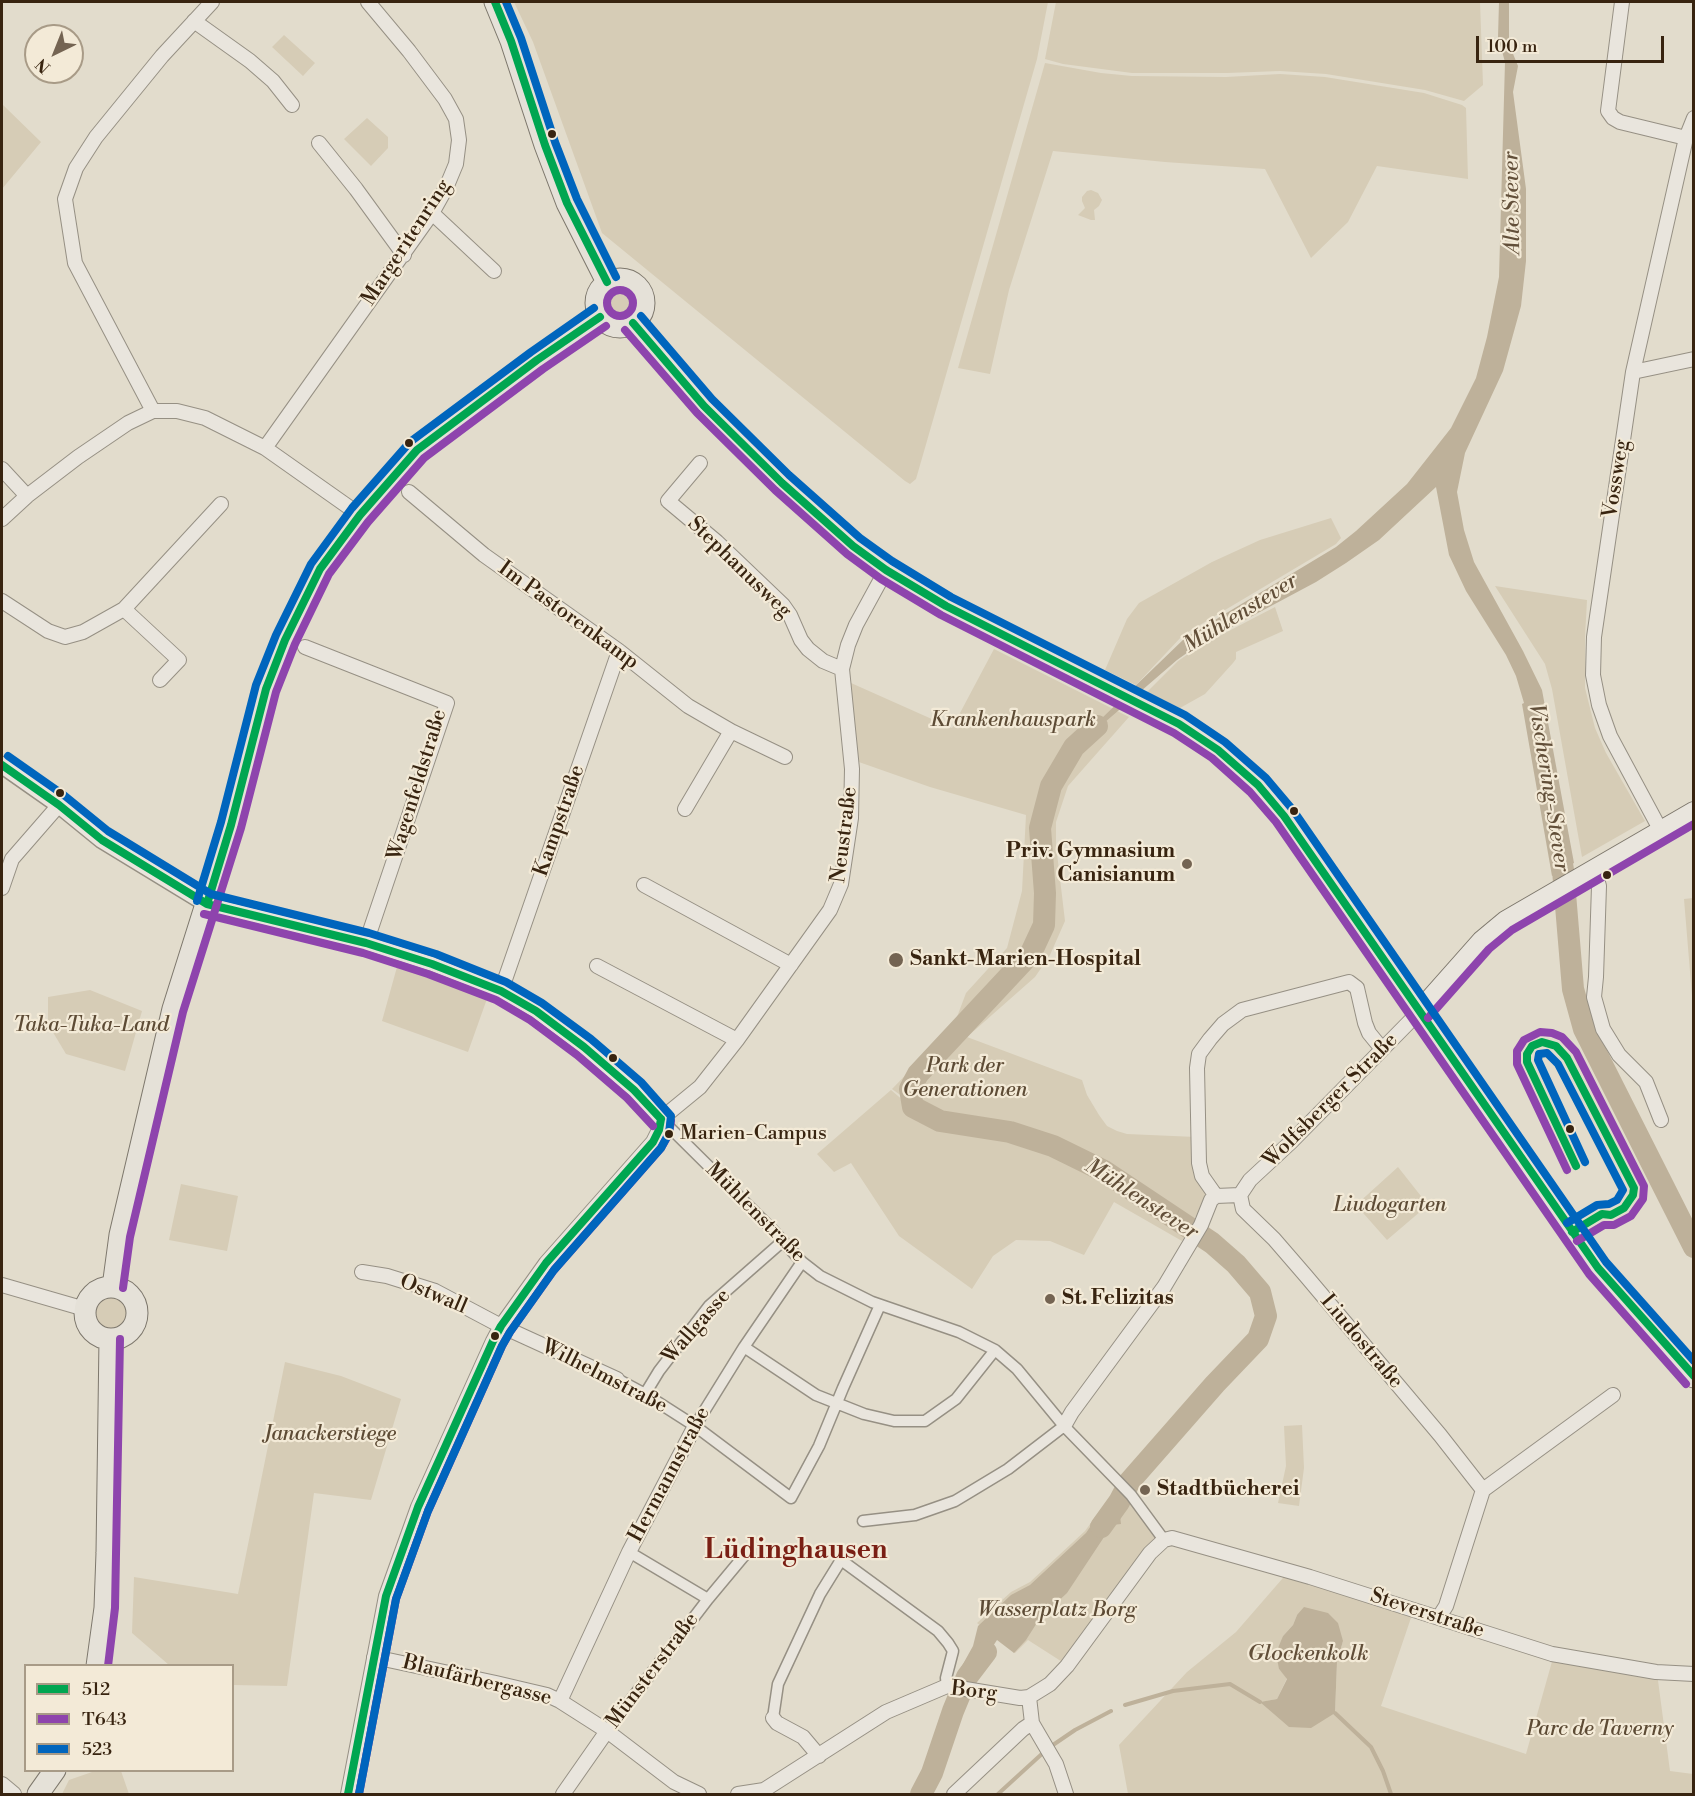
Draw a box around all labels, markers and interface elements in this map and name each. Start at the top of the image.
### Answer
north arrow [24,24,84,84]
scale bar [1479,24,1666,62]
text: 100 m [1487,35,1538,58]
text: N [32,54,55,77]
unlabelled marker [546,128,558,140]
water label: Alte Stever [1499,151,1527,255]
street label: Margeritenring [357,175,457,311]
unlabelled marker [403,437,415,449]
street label: Vossweg [1598,438,1636,520]
street label: Stephanusweg [682,512,796,624]
street label: Im Pastorenkamp [493,557,643,675]
water label: Mühlenstever [1179,568,1303,660]
water label: Vischering-Stever [1522,702,1574,874]
street label: Wagenfeldstraße [383,706,453,864]
park label: Krankenhauspark [930,708,1096,734]
street label: Kampstraße [529,762,591,880]
street label: Neustraße [827,785,863,885]
unlabelled marker [54,787,66,799]
unlabelled marker [1288,805,1300,817]
place label: Priv. Gymnasium Canisianum [1006,839,1175,889]
marker: Priv. Gymnasium Canisianum [1180,857,1194,871]
unlabelled marker [1601,869,1613,881]
place label: Sankt-Marien-Hospital [910,947,1141,973]
marker: Sankt-Marien-Hospital [887,951,905,969]
park label: Taka-Tuka-Land [13,1013,169,1039]
street label: Wolfsberger Straße [1258,1028,1404,1174]
unlabelled marker [607,1052,619,1064]
park label: Park der Generationen [903,1054,1027,1104]
place label: Marien-Campus [680,1122,827,1146]
unlabelled marker [1564,1123,1576,1135]
marker: Marien-Campus [663,1128,675,1140]
water label: Mühlenstever [1079,1153,1203,1247]
street label: Mühlenstraße [700,1158,810,1268]
park label: Liudogarten [1333,1193,1447,1219]
street label: Ostwall [395,1270,471,1320]
street label: Wallgasse [658,1284,736,1370]
place label: St. Felizitas [1062,1286,1174,1312]
street label: Liudostraße [1314,1290,1408,1394]
marker: St. Felizitas [1043,1292,1057,1306]
unlabelled marker [489,1330,501,1342]
street label: Wilhelmstraße [537,1334,671,1420]
street label: Hermannstraße [624,1403,716,1547]
park label: Janackerstiege [264,1422,396,1448]
place label: Stadtbücherei [1157,1477,1299,1503]
marker: Stadtbücherei [1138,1483,1152,1497]
district label: Lüdinghausen [704,1536,888,1568]
street label: Steverstraße [1367,1584,1487,1644]
park label: Wasserplatz Borg [978,1598,1136,1624]
street label: Münsterstraße [601,1608,705,1734]
water label: Glockenkolk [1248,1642,1368,1668]
street label: Blaufärbergasse [400,1650,554,1712]
legend [24,1664,234,1772]
street label: Borg [950,1677,998,1707]
text: 512 [82,1678,110,1701]
text: T643 [82,1708,127,1731]
park label: Parc de Taverny [1526,1717,1674,1743]
text: 523 [82,1738,112,1761]

